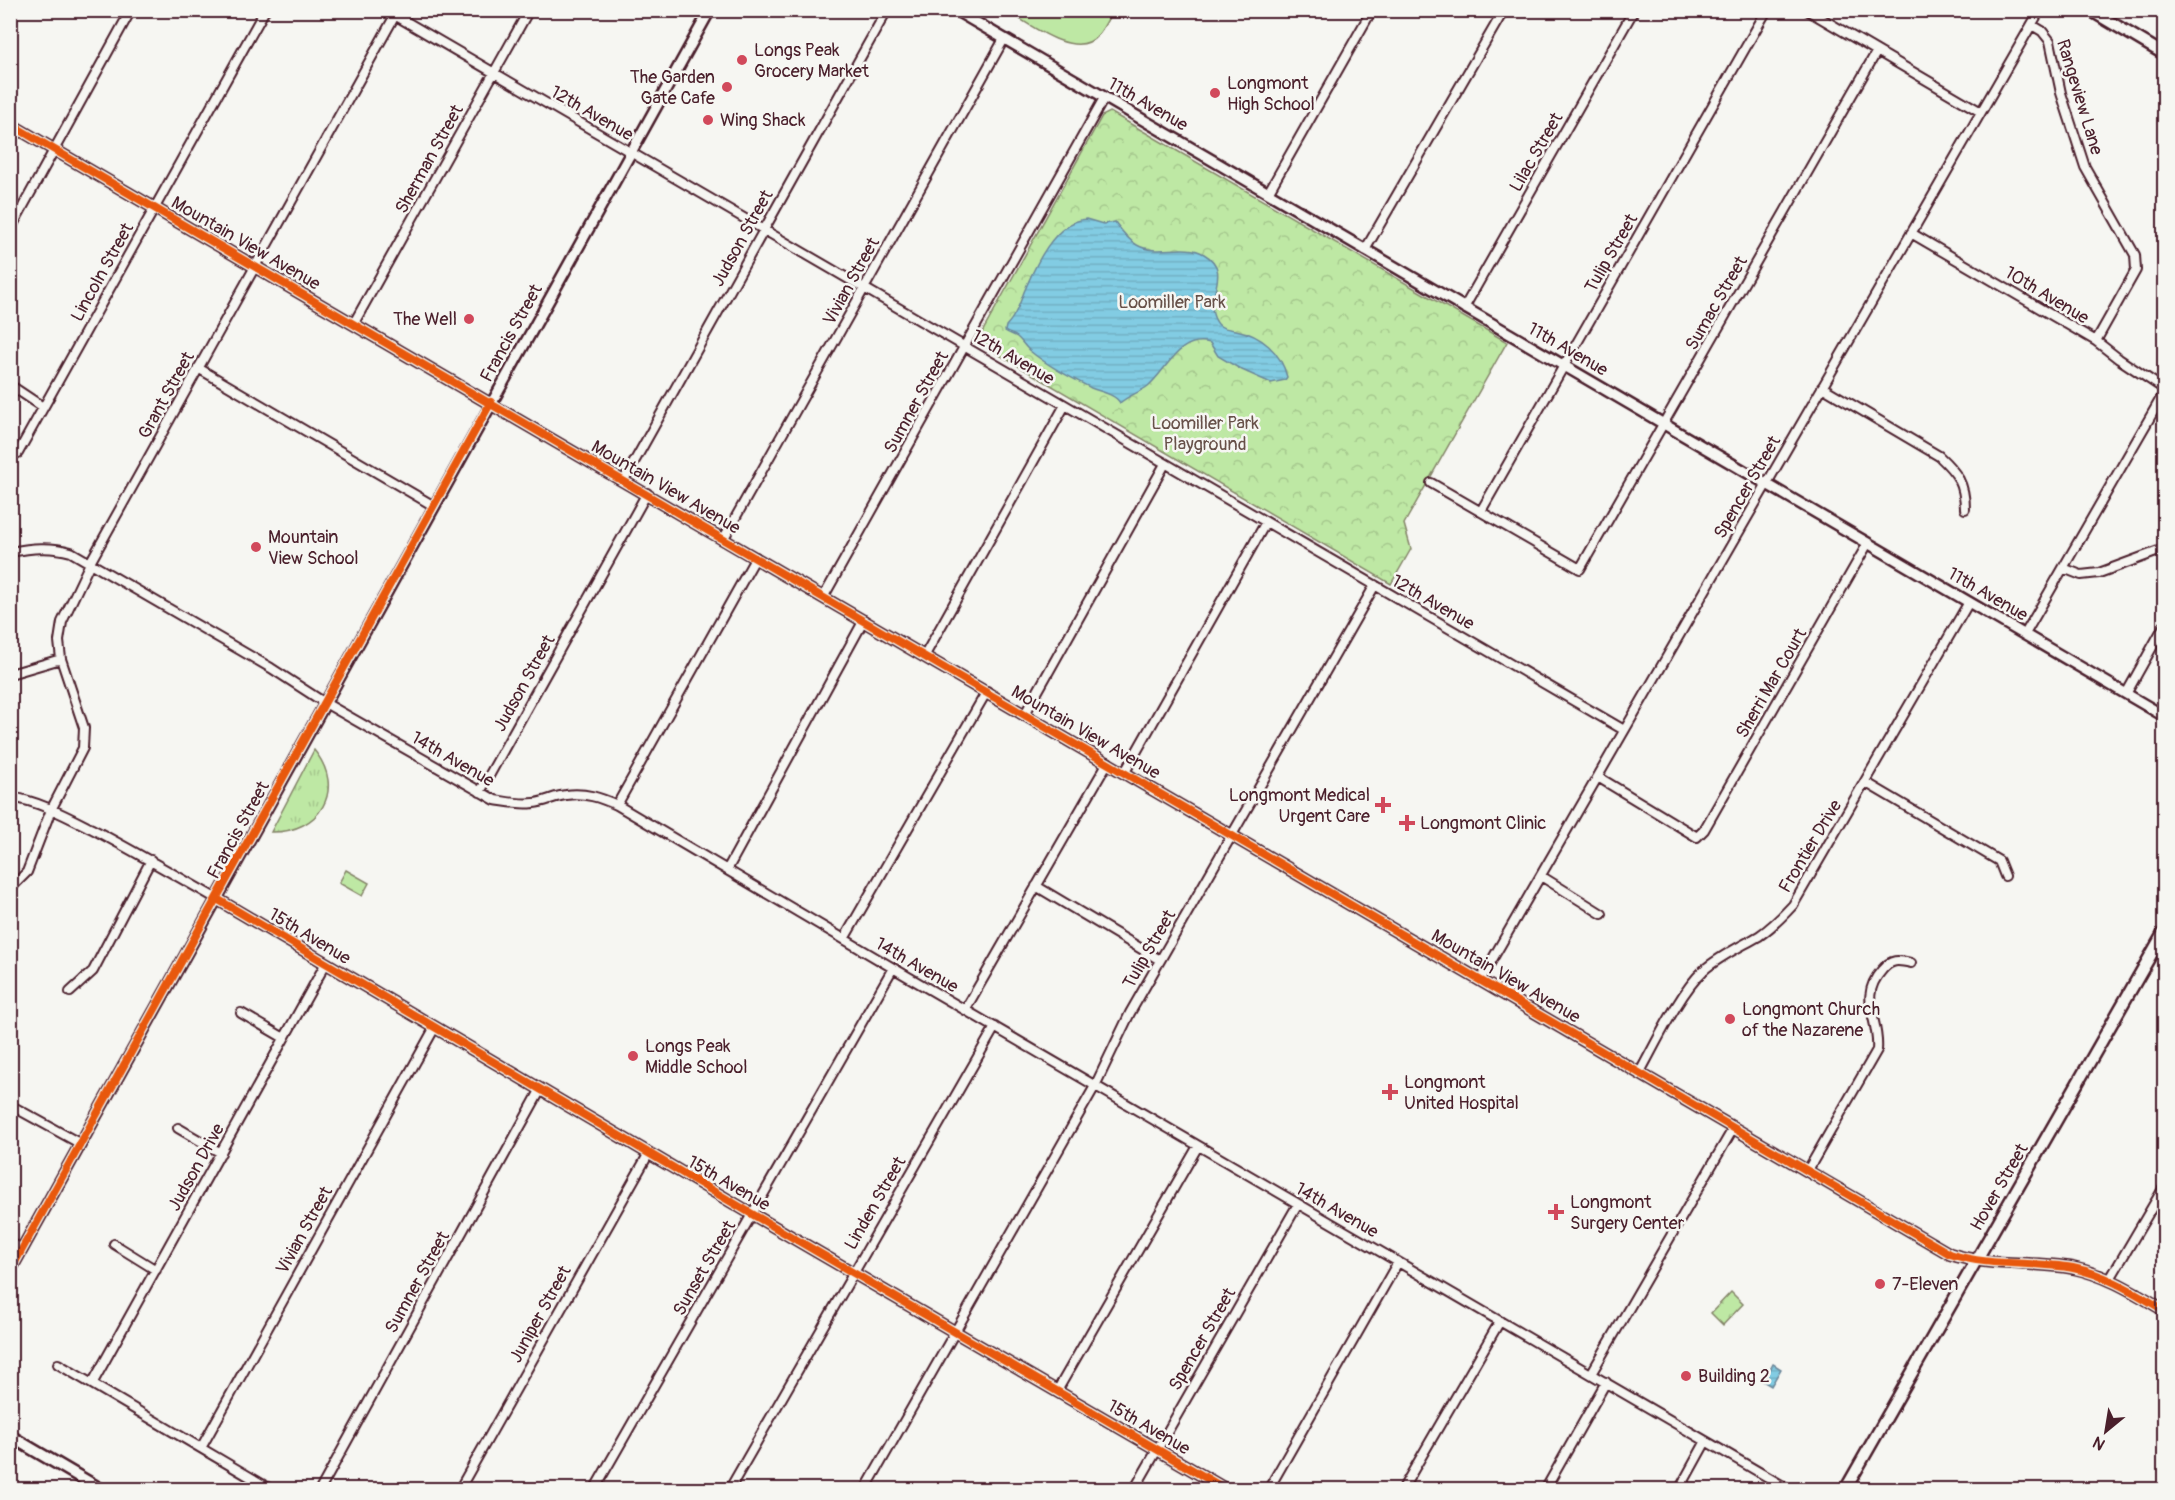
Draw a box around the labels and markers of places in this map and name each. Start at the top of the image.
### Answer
place label: Longs Peak Grocery Market [754,39,870,83]
marker: Longs Peak Grocery Market [735,53,749,67]
place label: The Garden Gate Cafe [630,66,715,110]
place label: Longmont High School [1227,72,1315,116]
marker: The Garden Gate Cafe [720,80,734,94]
marker: Longmont High School [1208,86,1222,100]
place label: Wing Shack [720,109,806,132]
marker: Wing Shack [701,113,715,127]
place label: The Well [393,308,457,331]
marker: The Well [462,312,476,326]
place label: Mountain View School [268,526,359,570]
marker: Mountain View School [249,540,263,554]
place label: Longmont Medical Urgent Care [1229,784,1370,828]
marker: Longmont Medical Urgent Care [1374,796,1392,814]
place label: Longmont Clinic [1420,812,1546,835]
marker: Longmont Clinic [1398,814,1416,832]
place label: Longmont Church of the Nazarene [1742,998,1880,1042]
marker: Longmont Church of the Nazarene [1723,1012,1737,1026]
place label: Longs Peak Middle School [645,1035,748,1079]
marker: Longs Peak Middle School [626,1049,640,1063]
place label: Longmont United Hospital [1404,1071,1519,1115]
marker: Longmont United Hospital [1381,1083,1399,1101]
place label: Longmont Surgery Center [1570,1191,1685,1235]
marker: Longmont Surgery Center [1547,1203,1565,1221]
place label: 7-Eleven [1892,1273,1959,1296]
marker: 7-Eleven [1873,1277,1887,1291]
place label: Building 2 [1698,1365,1770,1388]
marker: Building 2 [1679,1369,1693,1383]

